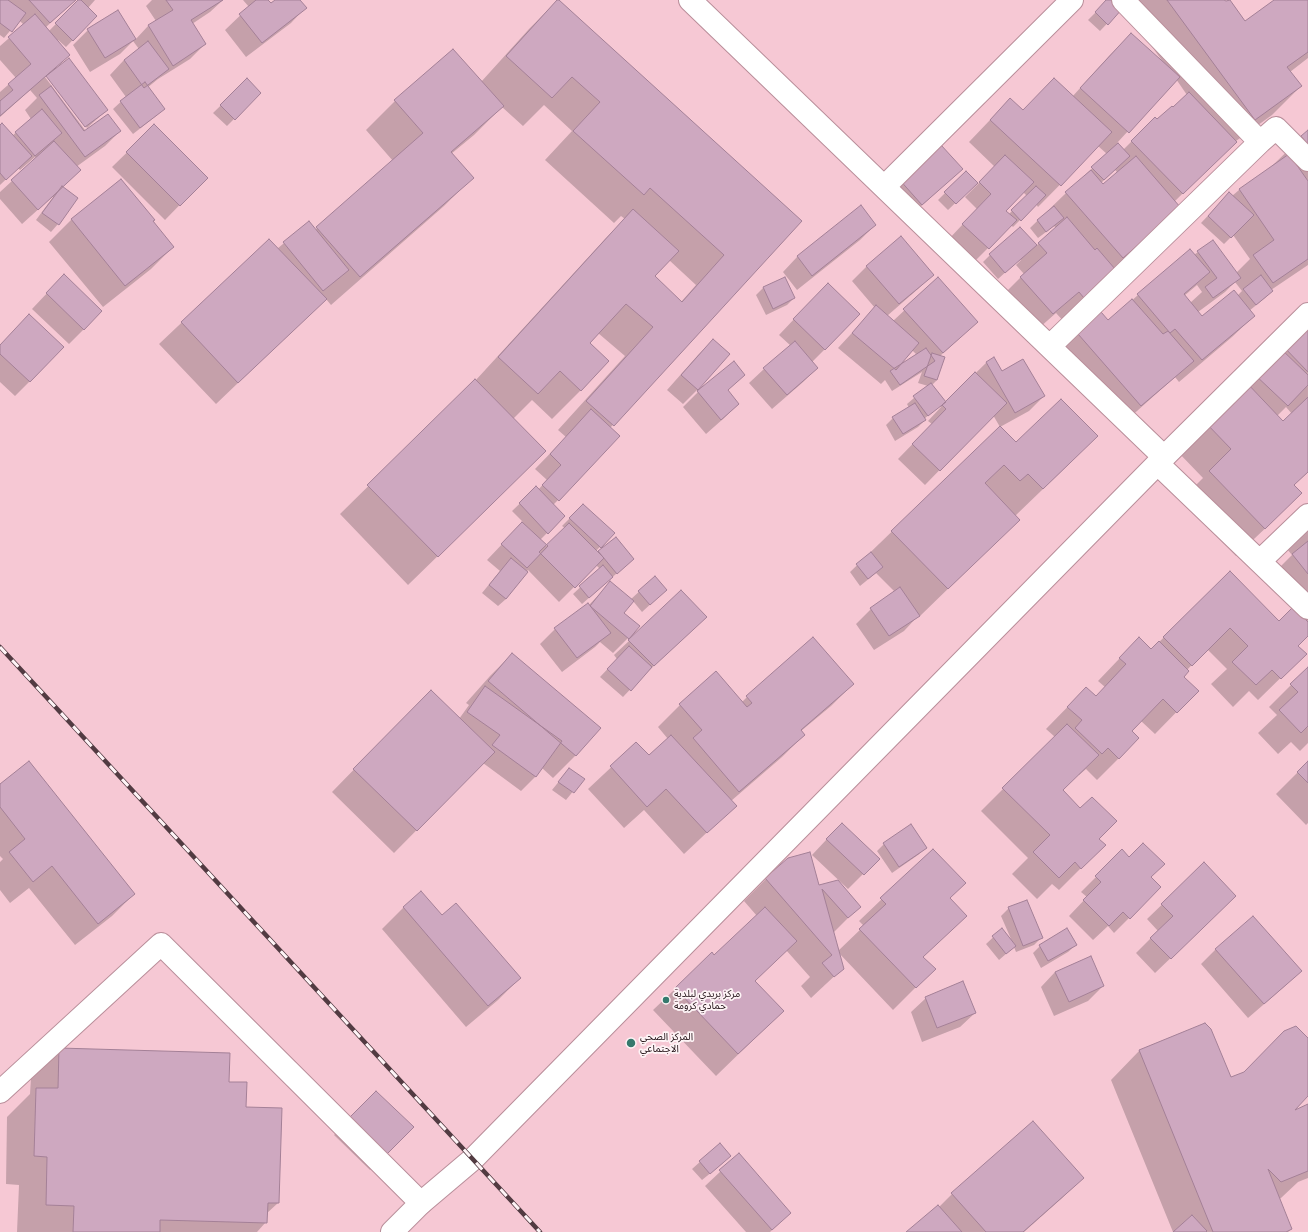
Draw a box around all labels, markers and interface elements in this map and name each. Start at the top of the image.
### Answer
place label: مركز بريدي لبلدية حمادي كرومة [674,988,740,1012]
marker: مركز بريدي لبلدية حمادي كرومة [661,995,671,1005]
place label: المركز الصحي الاجتماعي [640,1031,693,1054]
marker: المركز الصحي الاجتماعي [625,1037,637,1049]

